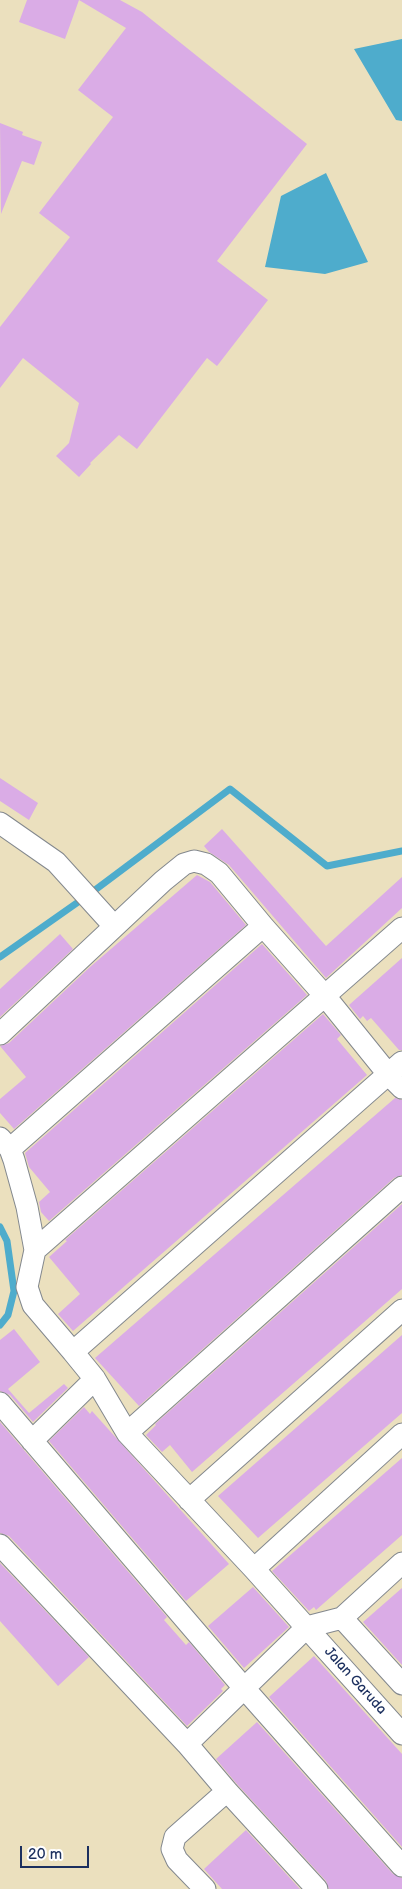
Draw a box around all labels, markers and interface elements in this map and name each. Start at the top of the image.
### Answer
street label: Jalan Garuda [320,1644,390,1718]
scale bar [22,1836,91,1868]
text: 20 m [28,1845,62,1864]

